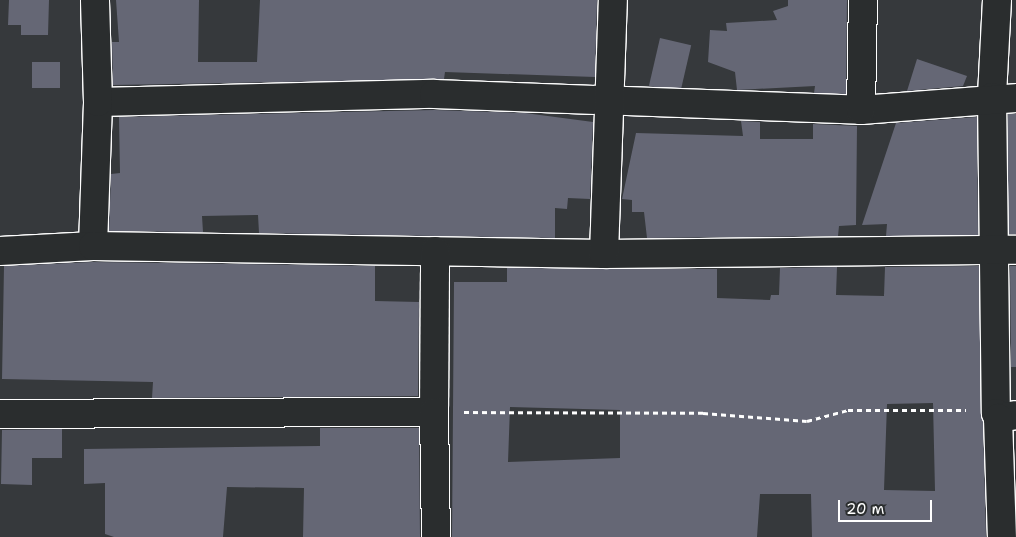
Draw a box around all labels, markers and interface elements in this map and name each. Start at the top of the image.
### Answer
scale bar [841,490,935,522]
text: 20 m [846,499,885,519]

